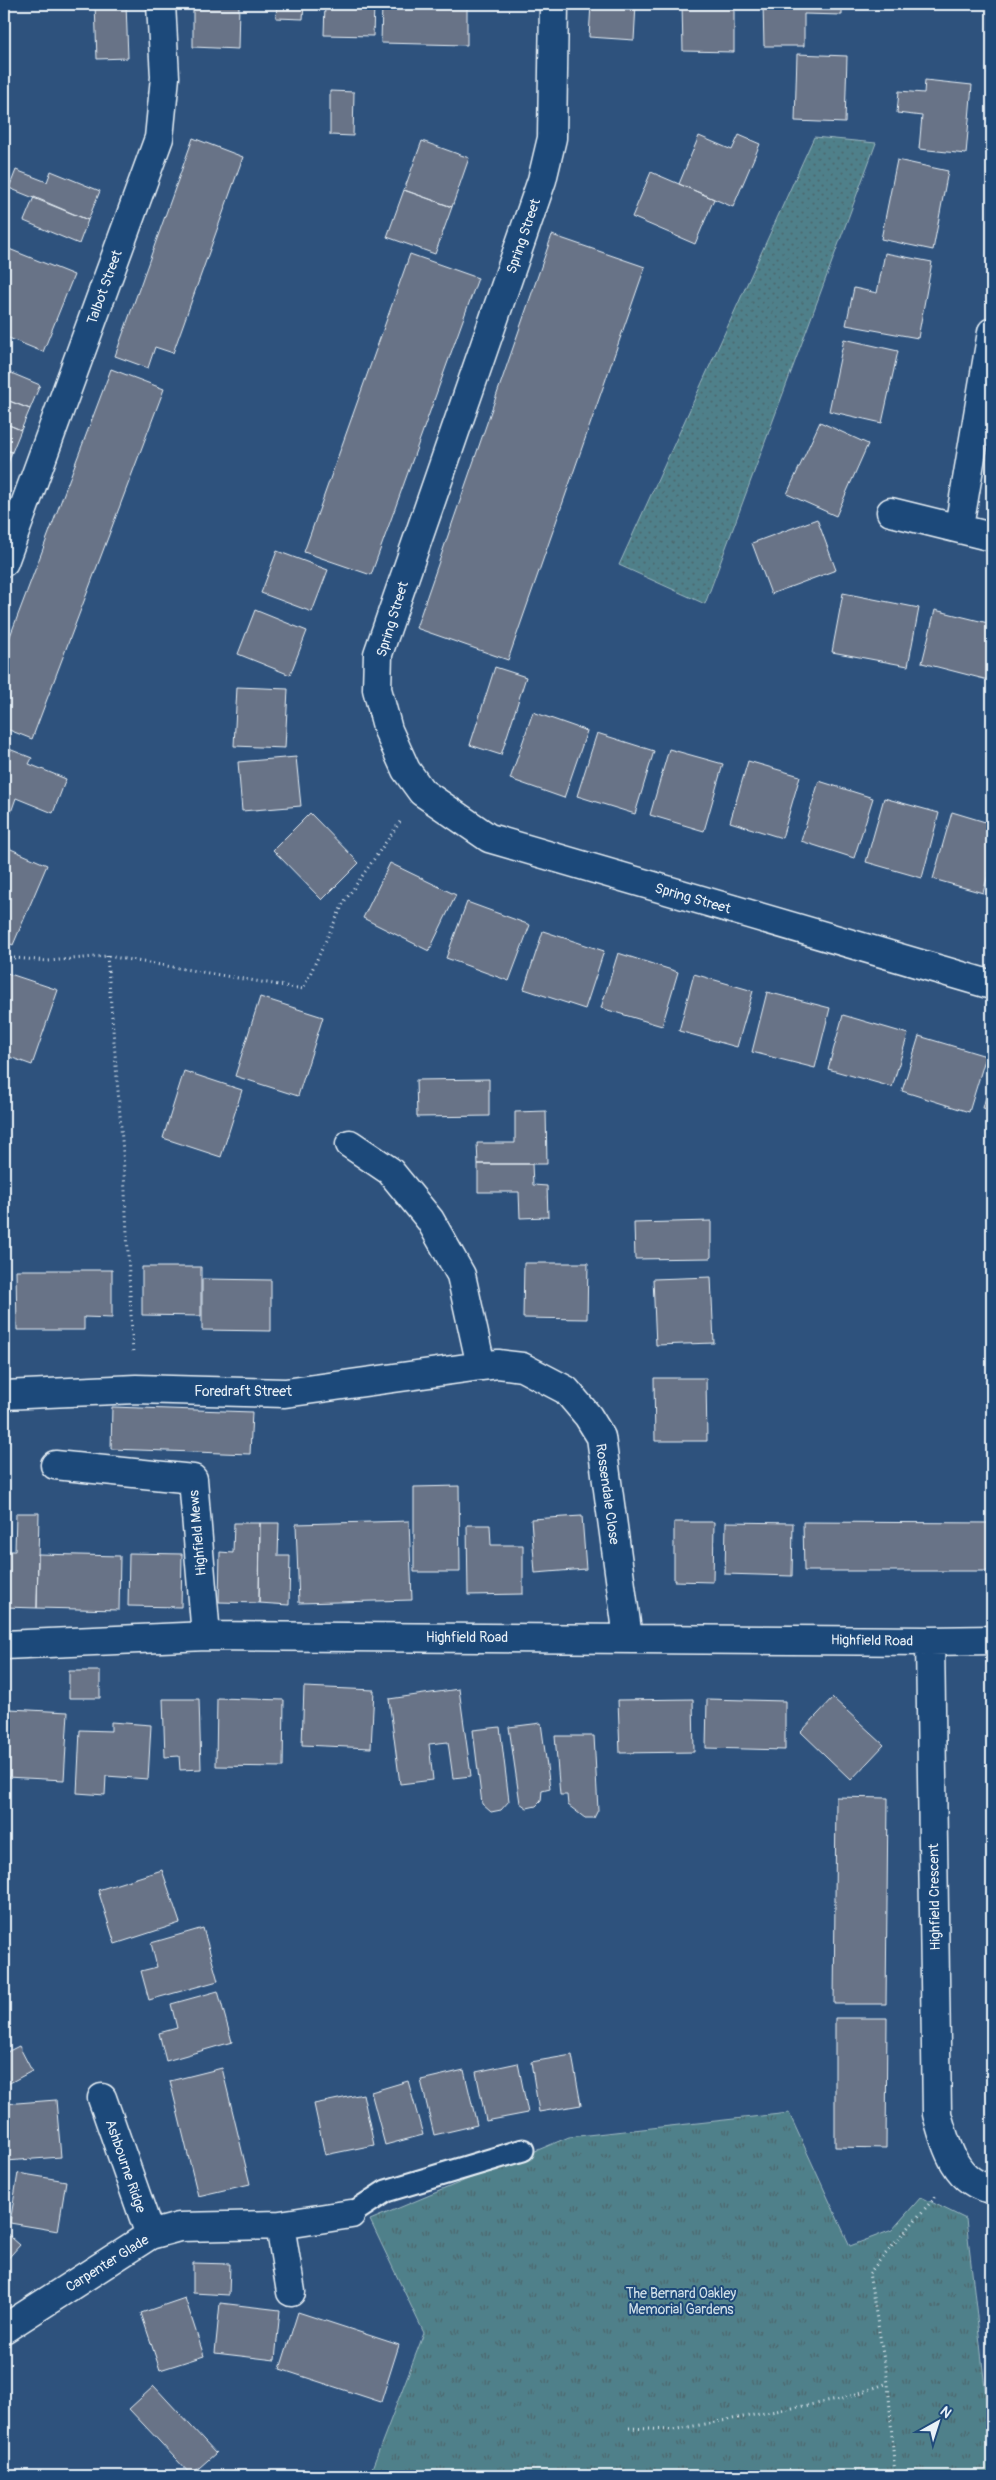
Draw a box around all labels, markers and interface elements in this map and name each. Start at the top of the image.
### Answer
street label: Spring Street [503,196,544,276]
street label: Talbot Street [83,247,126,327]
street label: Spring Street [373,579,412,659]
street label: Spring Street [653,880,733,918]
street label: Foredraft Street [194,1383,292,1400]
street label: Rossendale Close [592,1442,623,1546]
street label: Highfield Mews [185,1489,210,1577]
street label: Highfield Road [426,1629,508,1646]
street label: Highfield Road [831,1631,913,1650]
street label: Highfield Crescent [925,1843,944,1951]
street label: Ashbourne Ridge [102,2117,149,2215]
street label: Carpenter Glade [63,2231,152,2296]
park label: The Bernard Oakley Memorial Gardens [626,2285,736,2318]
north arrow [914,2398,964,2448]
text: N [937,2403,955,2422]

